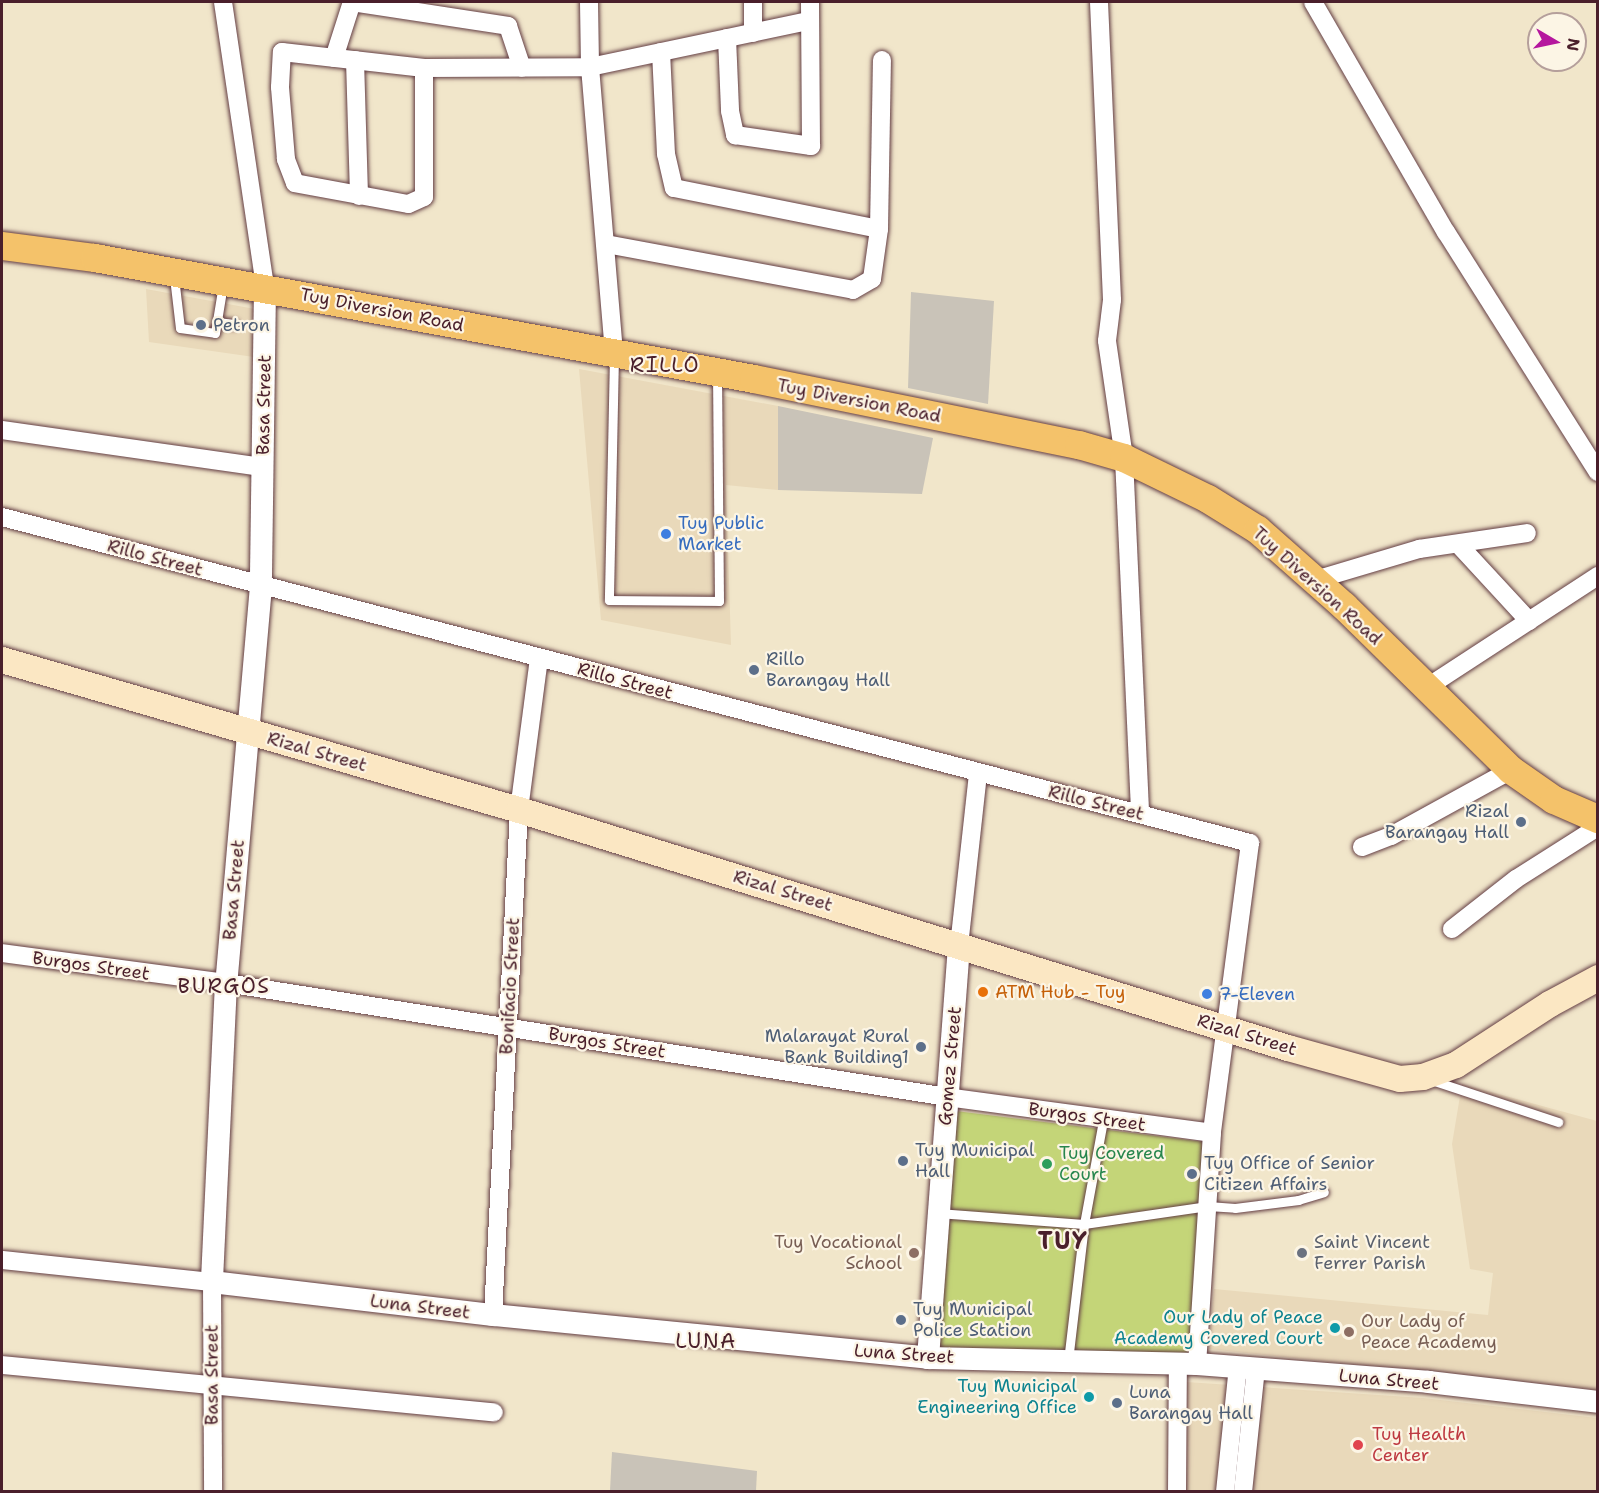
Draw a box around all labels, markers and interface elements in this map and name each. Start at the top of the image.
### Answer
north arrow [1527,12,1587,72]
text: N [1562,37,1585,52]
street label: Tuy Diversion Road [298,284,466,336]
place label: Petron [213,314,270,336]
marker: Petron [194,318,208,332]
district label: RILLO [630,352,700,378]
street label: Basa Street [252,355,276,455]
street label: Tuy Diversion Road [775,375,943,427]
place label: Tuy Public Market [678,513,764,556]
street label: Tuy Diversion Road [1248,522,1386,650]
marker: Tuy Public Market [659,527,673,541]
street label: Rillo Street [105,535,205,581]
place label: Rillo Barangay Hall [766,649,890,692]
street label: Rillo Street [575,658,675,704]
marker: Rillo Barangay Hall [747,663,761,677]
street label: Rizal Street [265,727,369,777]
street label: Rillo Street [1046,781,1146,825]
place label: Rizal Barangay Hall [1385,801,1509,844]
marker: Rizal Barangay Hall [1514,815,1528,829]
street label: Basa Street [219,839,249,941]
street label: Rizal Street [731,866,835,916]
street label: Bonifacio Street [496,917,524,1055]
street label: Burgos Street [31,947,151,985]
district label: BURGOS [178,973,270,999]
place label: ATM Hub - Tuy [995,981,1125,1003]
place label: 7-Eleven [1219,983,1295,1005]
marker: ATM Hub - Tuy [976,985,990,999]
marker: 7-Eleven [1200,987,1214,1001]
street label: Gomez Street [934,1005,966,1127]
street label: Rizal Street [1195,1010,1299,1060]
street label: Burgos Street [547,1023,667,1063]
place label: Malarayat Rural Bank Building1 [765,1026,909,1068]
marker: Malarayat Rural Bank Building1 [914,1040,928,1054]
street label: Burgos Street [1027,1098,1147,1136]
place label: Tuy Municipal Hall [915,1140,1034,1182]
place label: Tuy Covered Court [1059,1143,1164,1186]
place label: Tuy Office of Senior Citizen Affairs [1204,1153,1375,1196]
marker: Tuy Municipal Hall [896,1154,910,1168]
marker: Tuy Covered Court [1040,1157,1054,1171]
marker: Tuy Office of Senior Citizen Affairs [1185,1167,1199,1181]
district label: TUY [1038,1228,1088,1256]
place label: Tuy Vocational School [774,1232,902,1274]
place label: Saint Vincent Ferrer Parish [1314,1232,1430,1274]
marker: Tuy Vocational School [907,1246,921,1260]
marker: Saint Vincent Ferrer Parish [1295,1246,1309,1260]
street label: Luna Street [369,1290,471,1324]
place label: Tuy Municipal Police Station [913,1299,1032,1342]
place label: Our Lady of Peace Academy Covered Court [1114,1307,1323,1350]
place label: Our Lady of Peace Academy [1361,1311,1497,1354]
marker: Tuy Municipal Police Station [894,1313,908,1327]
marker: Our Lady of Peace Academy Covered Court [1328,1321,1342,1335]
street label: Basa Street [201,1325,223,1425]
marker: Our Lady of Peace Academy [1342,1325,1356,1339]
district label: LUNA [675,1328,737,1354]
street label: Luna Street [853,1340,955,1368]
street label: Luna Street [1338,1365,1440,1395]
place label: Tuy Municipal Engineering Office [917,1376,1077,1418]
place label: Luna Barangay Hall [1129,1382,1253,1424]
marker: Tuy Municipal Engineering Office [1082,1390,1096,1404]
marker: Luna Barangay Hall [1110,1396,1124,1410]
place label: Tuy Health Center [1372,1424,1466,1466]
marker: Tuy Health Center [1349,1436,1367,1454]

